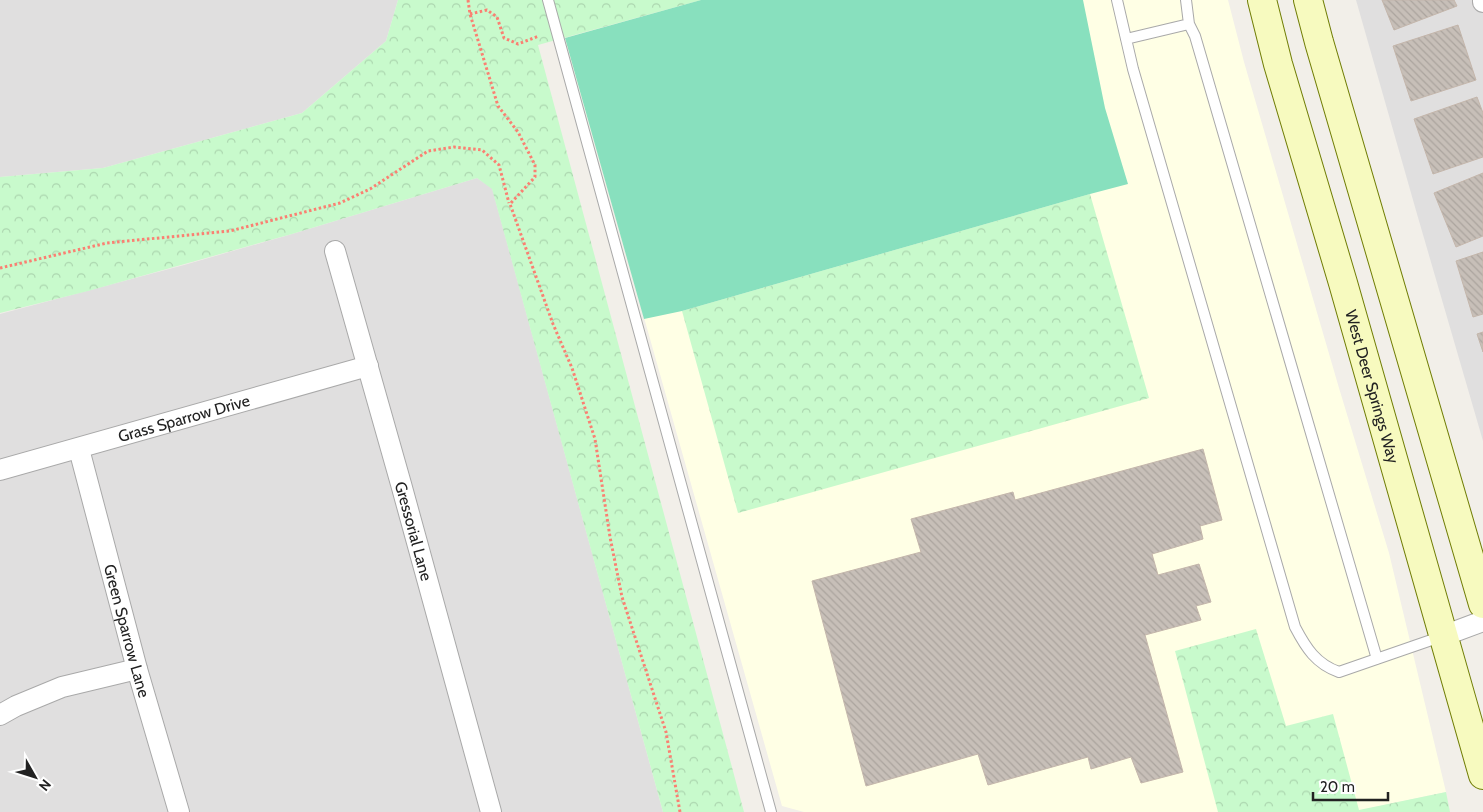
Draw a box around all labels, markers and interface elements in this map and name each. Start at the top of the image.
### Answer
street label: West Deer Springs Way [1341,308,1403,466]
street label: Grass Sparrow Drive [116,391,252,446]
street label: Gressorial Lane [391,479,436,583]
street label: Green Sparrow Lane [100,562,154,700]
north arrow [10,752,60,802]
scale bar [1313,770,1388,802]
text: N [35,776,55,795]
text: 20 m [1320,778,1355,796]

